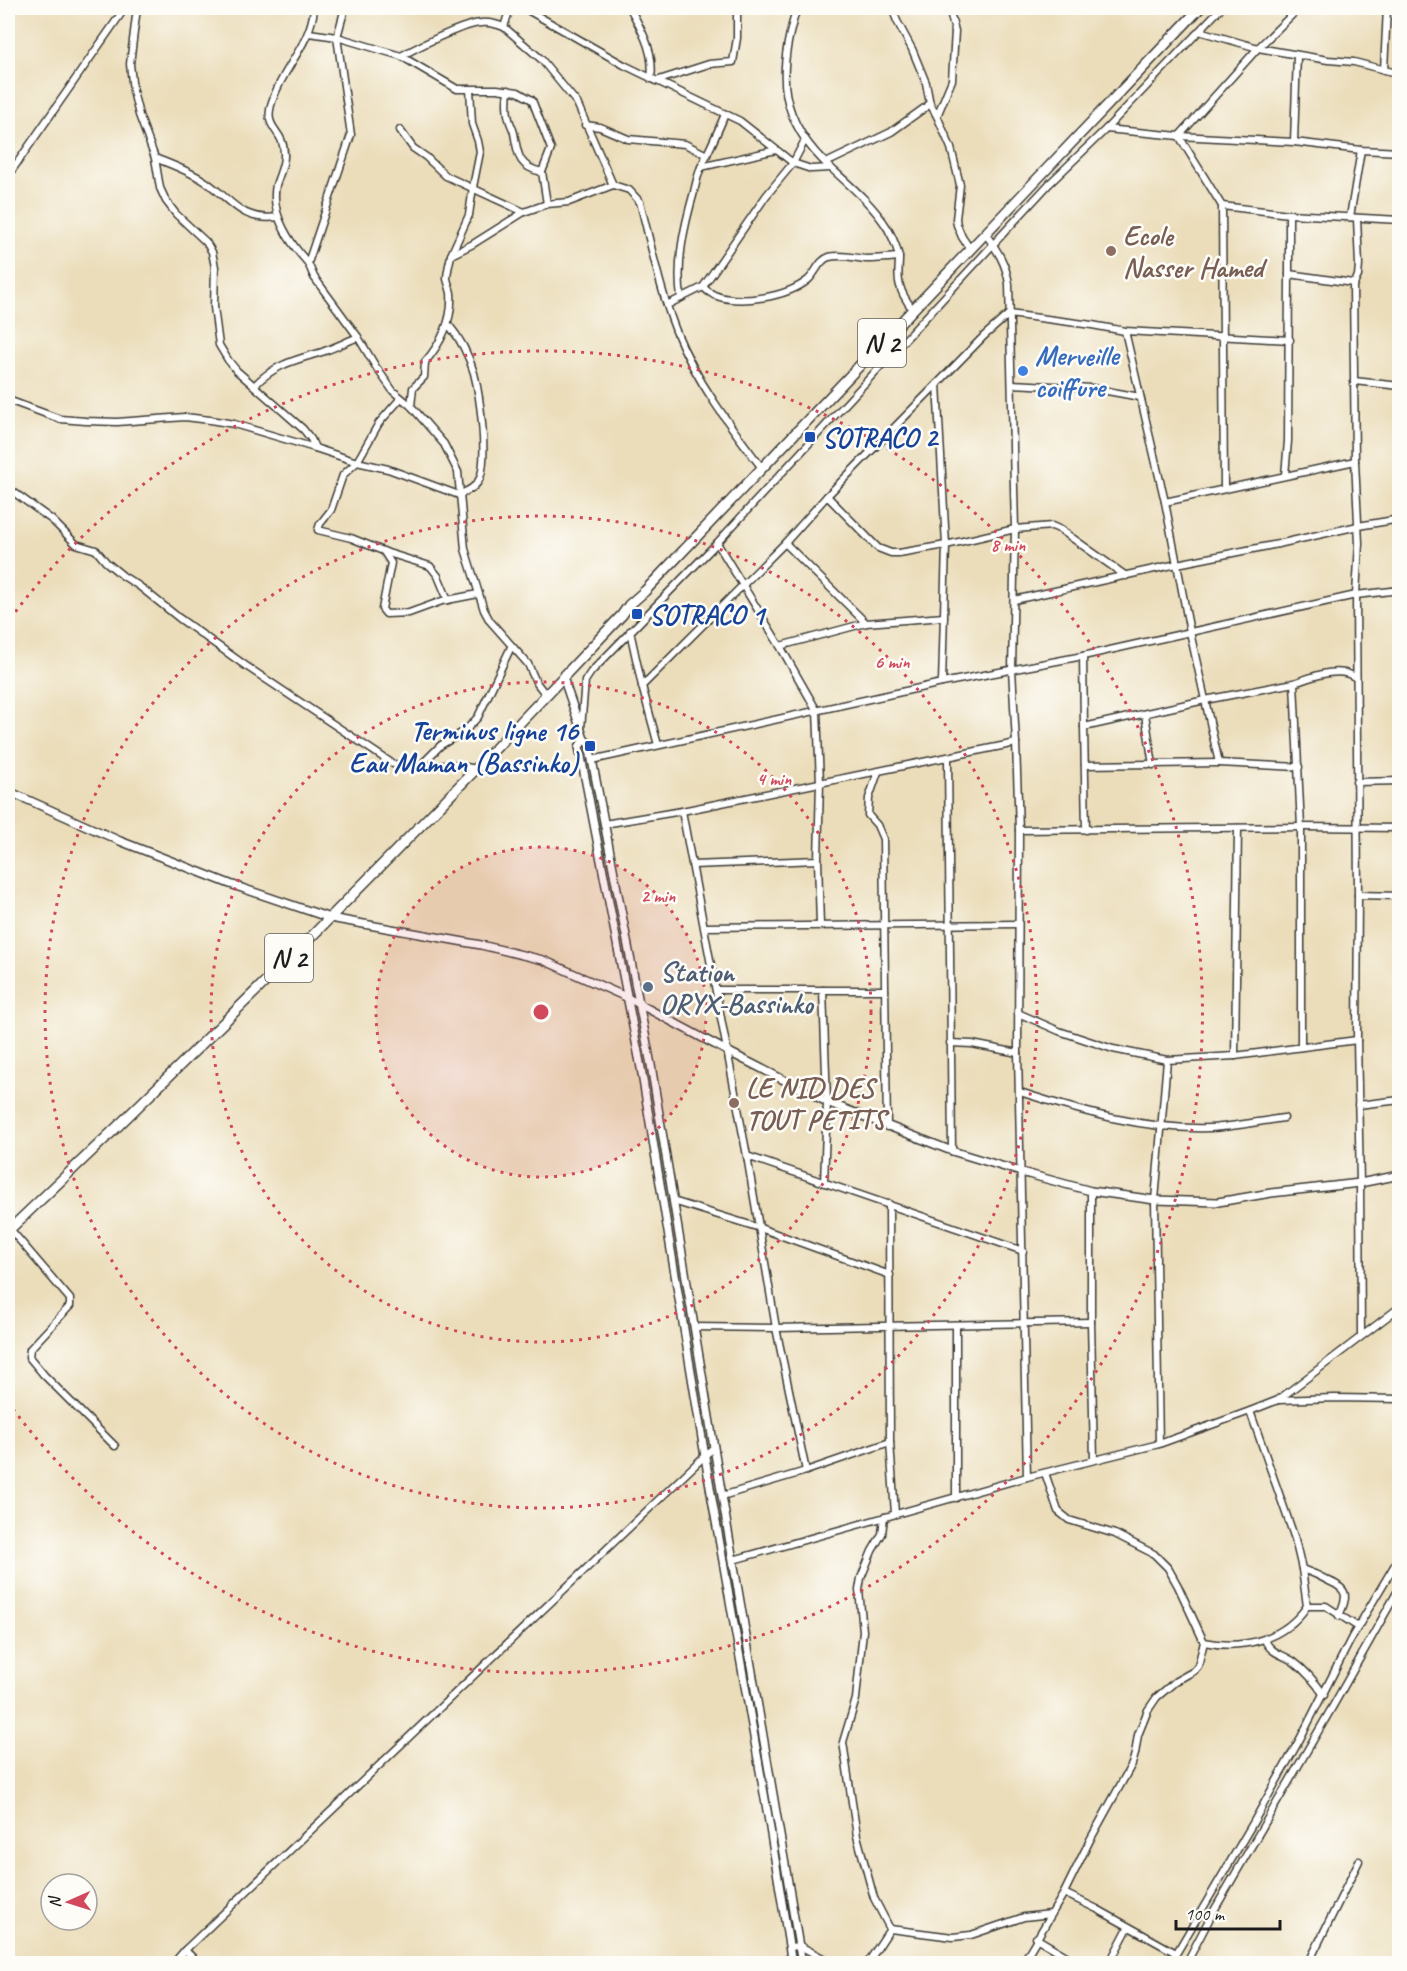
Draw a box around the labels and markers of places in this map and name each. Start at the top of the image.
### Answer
place label: Ecole Nasser Hamed [1123,218,1268,285]
marker: Ecole Nasser Hamed [1104,244,1118,258]
place label: Merveille coiffure [1035,338,1121,405]
marker: Merveille coiffure [1016,364,1030,378]
place label: SOTRACO 2 [822,420,940,455]
marker: SOTRACO 2 [803,430,817,444]
place label: SOTRACO 1 [649,597,768,632]
marker: SOTRACO 1 [630,607,644,621]
place label: Terminus ligne 16 Eau Maman (Bassinko) [349,713,580,780]
marker: Terminus ligne 16 Eau Maman (Bassinko) [583,739,597,753]
place label: Station ORYX-Bassinko [660,954,815,1021]
marker: Station ORYX-Bassinko [641,980,655,994]
centre of rings [531,1002,551,1022]
place label: LE NID DES TOUT PETITS [746,1070,890,1137]
marker: LE NID DES TOUT PETITS [727,1096,741,1110]

